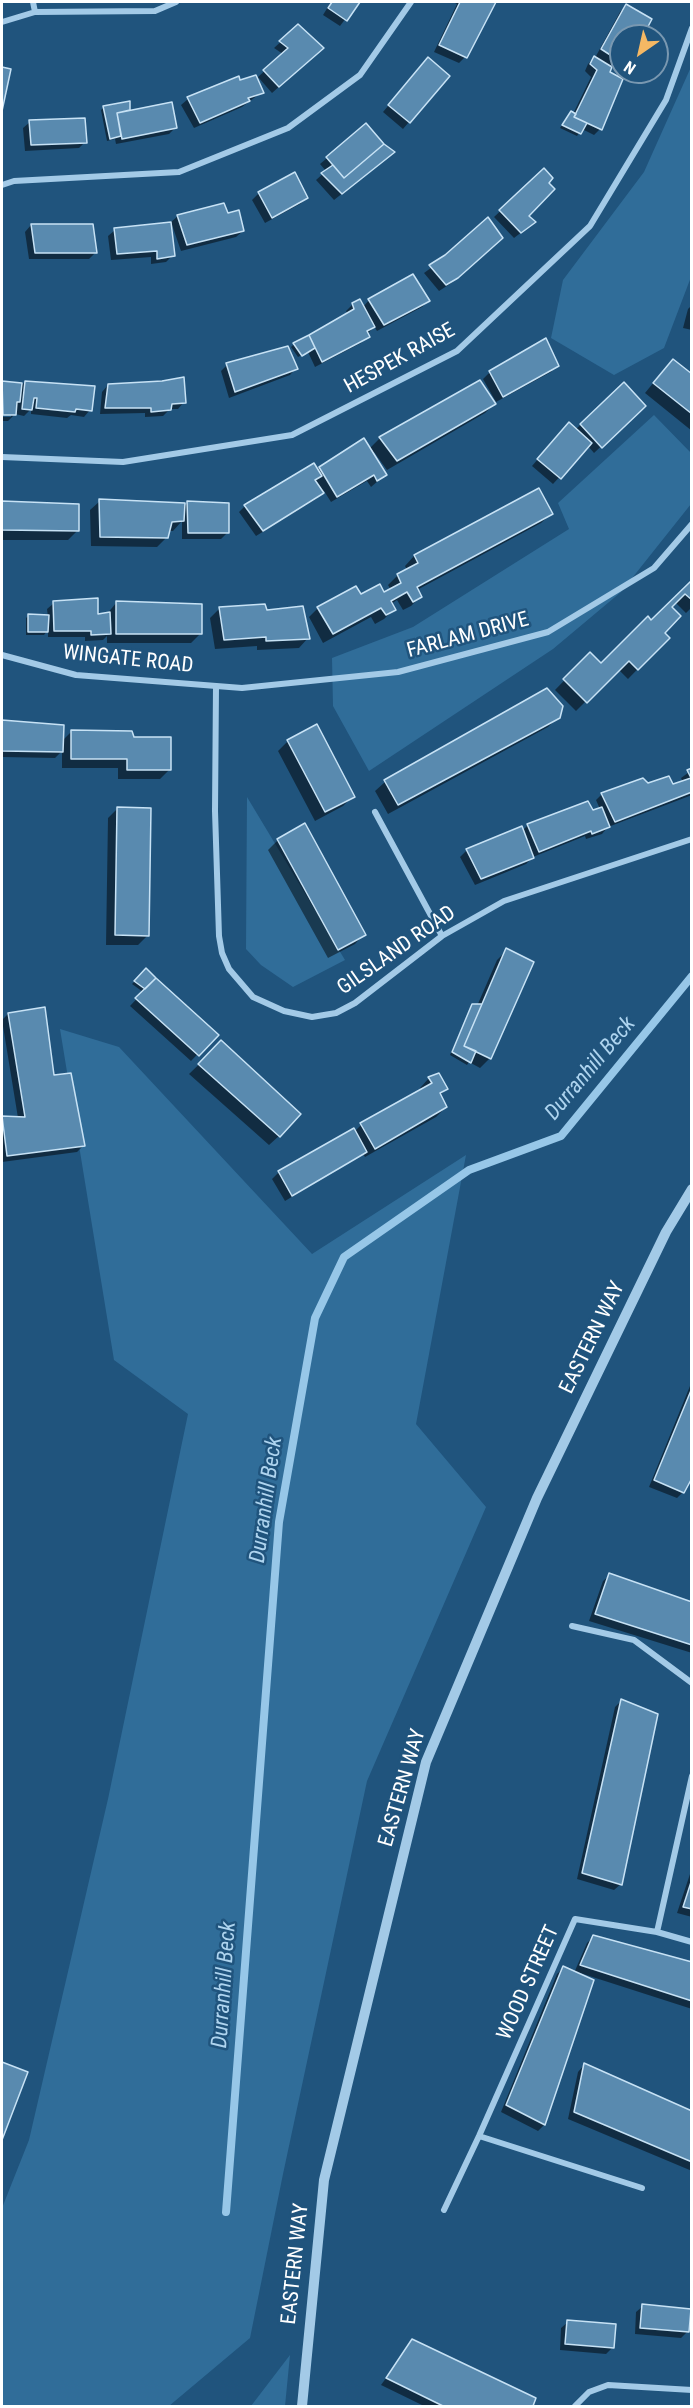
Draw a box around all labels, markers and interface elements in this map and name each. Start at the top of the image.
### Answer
north arrow [609,24,669,84]
text: N [620,57,639,78]
street label: HESPEK RAISE [340,318,460,400]
street label: FARLAM DRIVE [404,608,532,664]
street label: WINGATE ROAD [61,641,195,679]
street label: GILSLAND ROAD [333,901,461,1001]
water label: Durranhill Beck [540,1012,642,1126]
street label: EASTERN WAY [555,1278,631,1398]
water label: Durranhill Beck [245,1435,289,1565]
street label: EASTERN WAY [374,1726,432,1850]
water label: Durranhill Beck [207,1921,243,2049]
street label: WOOD STREET [492,1922,566,2044]
street label: EASTERN WAY [277,2202,315,2326]

